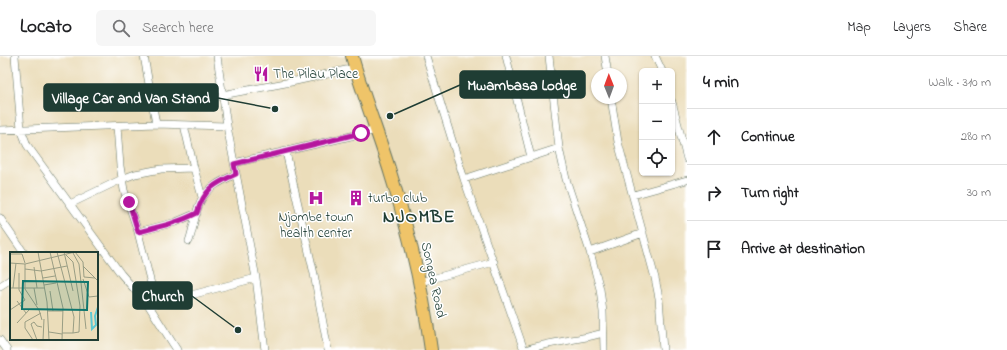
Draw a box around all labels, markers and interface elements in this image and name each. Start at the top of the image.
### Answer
search box [96,10,376,46]
text: Locato [20,14,72,41]
icon: search [110,17,132,39]
text: Search here [142,17,214,39]
text: Map [847,17,871,38]
text: Layers [893,17,931,38]
text: Share [953,17,987,38]
place label: The Pilau Place [273,64,359,85]
restaurant icon: The Pilau Place [252,65,270,83]
north arrow [591,68,627,104]
map controls [639,68,675,176]
button: + [639,68,675,104]
text: 4 min [703,70,739,95]
callout: Mwambasa Lodge [460,71,585,98]
text: Walk · 310 m [928,73,991,92]
text: Mwambasa Lodge [467,75,578,99]
callout: Village Car and Van Stand [44,84,218,111]
text: Village Car and Van Stand [51,88,211,112]
button: − [639,104,675,140]
route start [352,124,370,142]
icon: ahead [703,126,725,148]
text: Continue [741,126,795,148]
text: 280 m [961,127,991,146]
button: locate [639,140,675,176]
icon: right [703,182,725,204]
text: Turn right [741,182,799,204]
text: 30 m [967,183,991,202]
place label: turbo club [368,188,428,209]
hospital icon: Njombe town health center [307,189,325,207]
building icon: turbo club [347,189,365,207]
route end [120,193,138,211]
district label: NJOMBE [383,205,455,231]
place label: Njombe town health center [278,207,354,244]
icon: arrive [703,238,725,260]
text: Arrive at destination [741,238,865,260]
street label: Songea Road [414,240,451,320]
inset map [10,252,98,340]
callout: Church [133,282,192,309]
text: Church [142,286,184,308]

